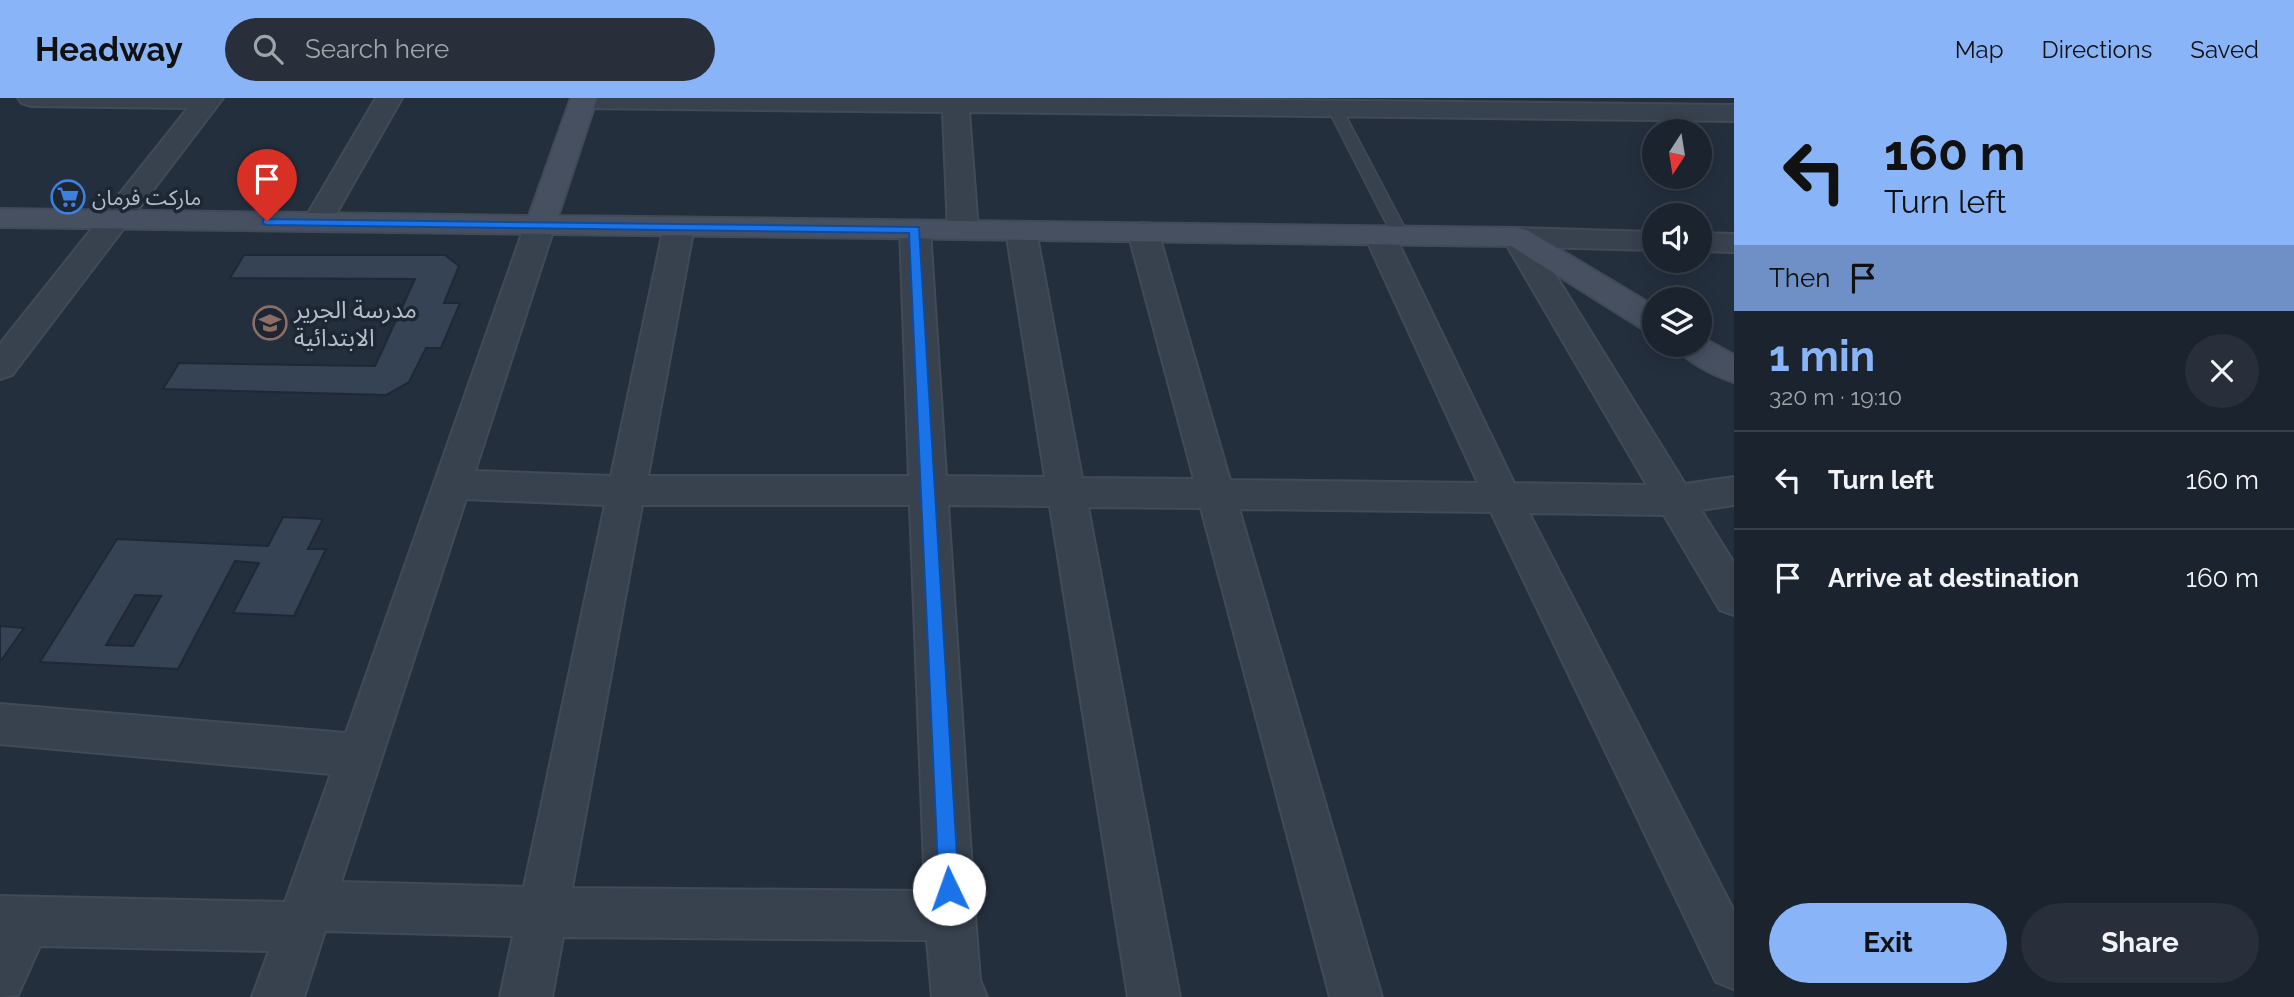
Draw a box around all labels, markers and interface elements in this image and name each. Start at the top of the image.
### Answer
search box [225,18,715,81]
text: Headway [35,30,183,69]
icon: search [249,30,287,68]
text: Search here [305,34,449,64]
text: Map [1955,35,2004,64]
text: Directions [2042,35,2152,64]
text: Saved [2190,35,2259,64]
north arrow [1642,119,1712,189]
map controls [1642,119,1712,357]
text: 160 m [1884,124,2025,181]
icon: left [1769,126,1860,217]
pin [237,149,297,221]
icon: arrive [248,160,286,198]
supermarket icon: مارکت فرمان [49,178,87,216]
text: Turn left [1884,183,2006,220]
place label: مارکت فرمان [92,185,201,210]
button: sound [1642,203,1712,273]
icon: arrive [1844,259,1882,297]
text: Then [1769,263,1830,293]
button: layers [1642,287,1712,357]
place label: مدرسة الجرير الابتدائية [293,295,417,352]
school or university icon: مدرسة الجرير الابتدائية [251,304,289,342]
text: 1 min [1769,332,1875,381]
button: close [2185,334,2259,408]
text: 320 m · 19:10 [1769,383,1902,410]
icon: left [1769,461,1807,499]
text: Turn left [1828,465,1934,495]
text: 160 m [2186,465,2259,495]
icon: arrive [1769,559,1807,597]
text: Arrive at destination [1828,563,2079,593]
text: 160 m [2186,563,2259,593]
position arrow [912,852,986,926]
button: Exit [1769,903,2007,983]
button: Share [2021,903,2259,983]

